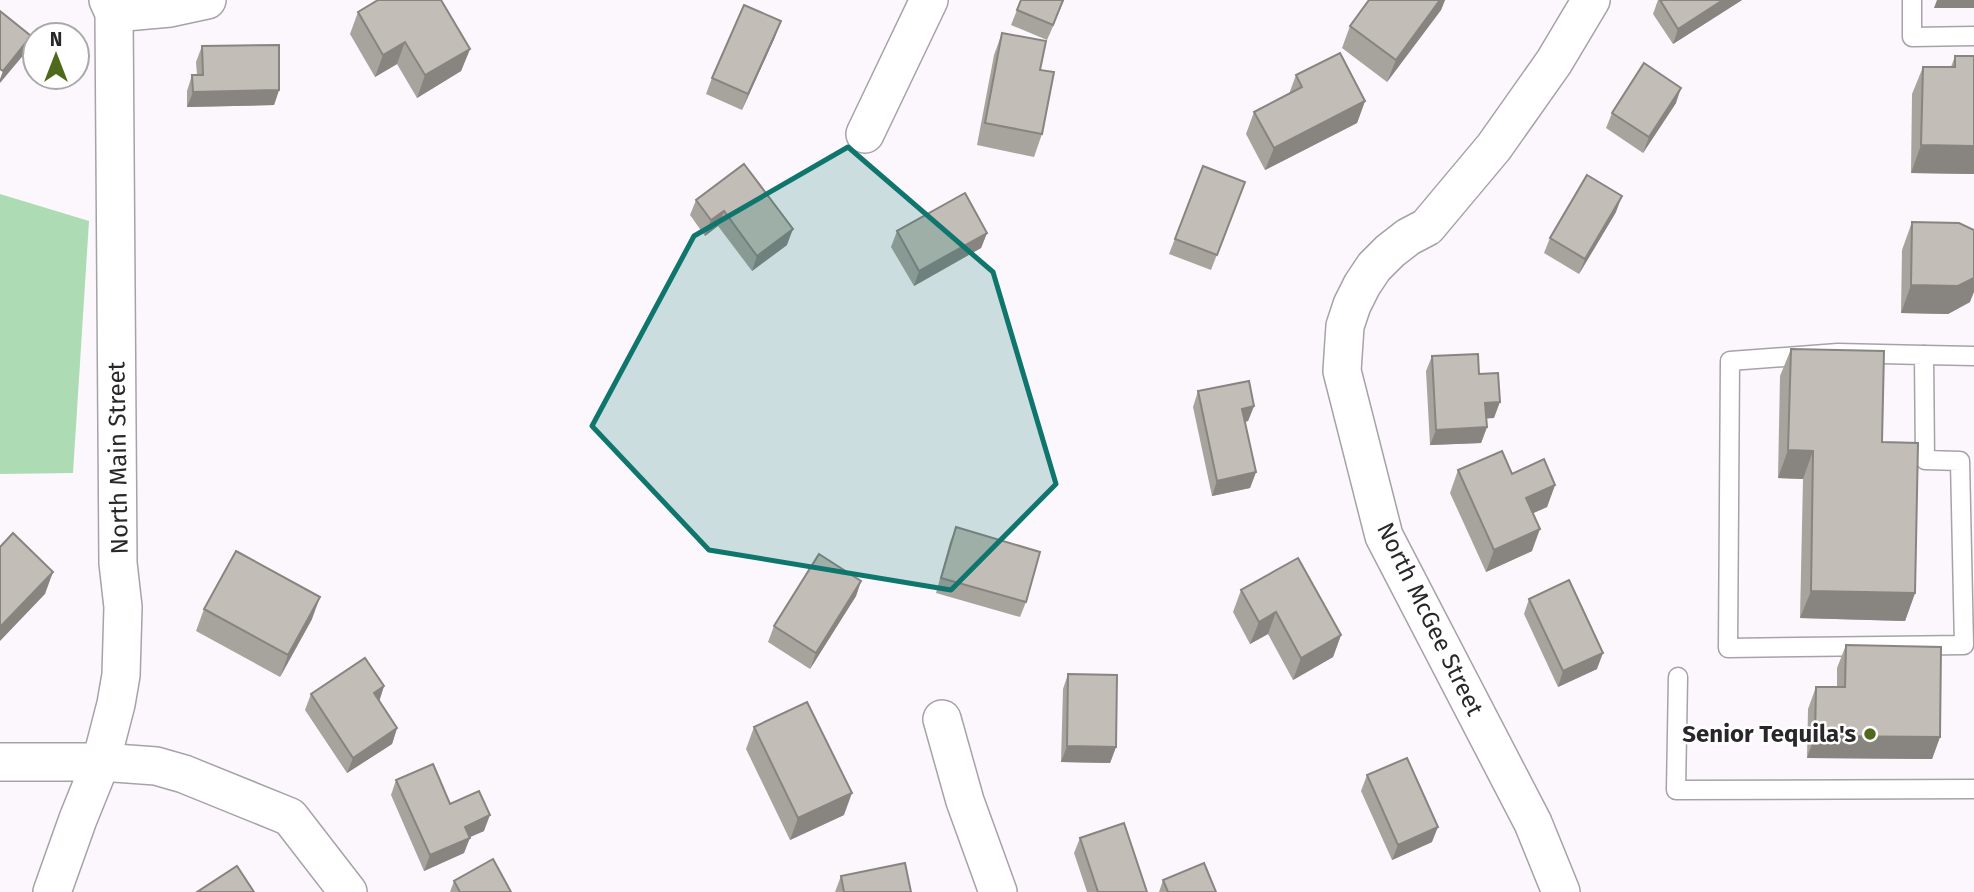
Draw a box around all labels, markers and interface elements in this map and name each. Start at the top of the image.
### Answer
north arrow [21,21,91,91]
text: N [50,28,62,51]
street label: North Main Street [102,361,134,555]
street label: North McGee Street [1371,518,1489,721]
place label: Senior Tequila's [1682,720,1856,748]
marker: Senior Tequila's [1862,726,1878,742]

